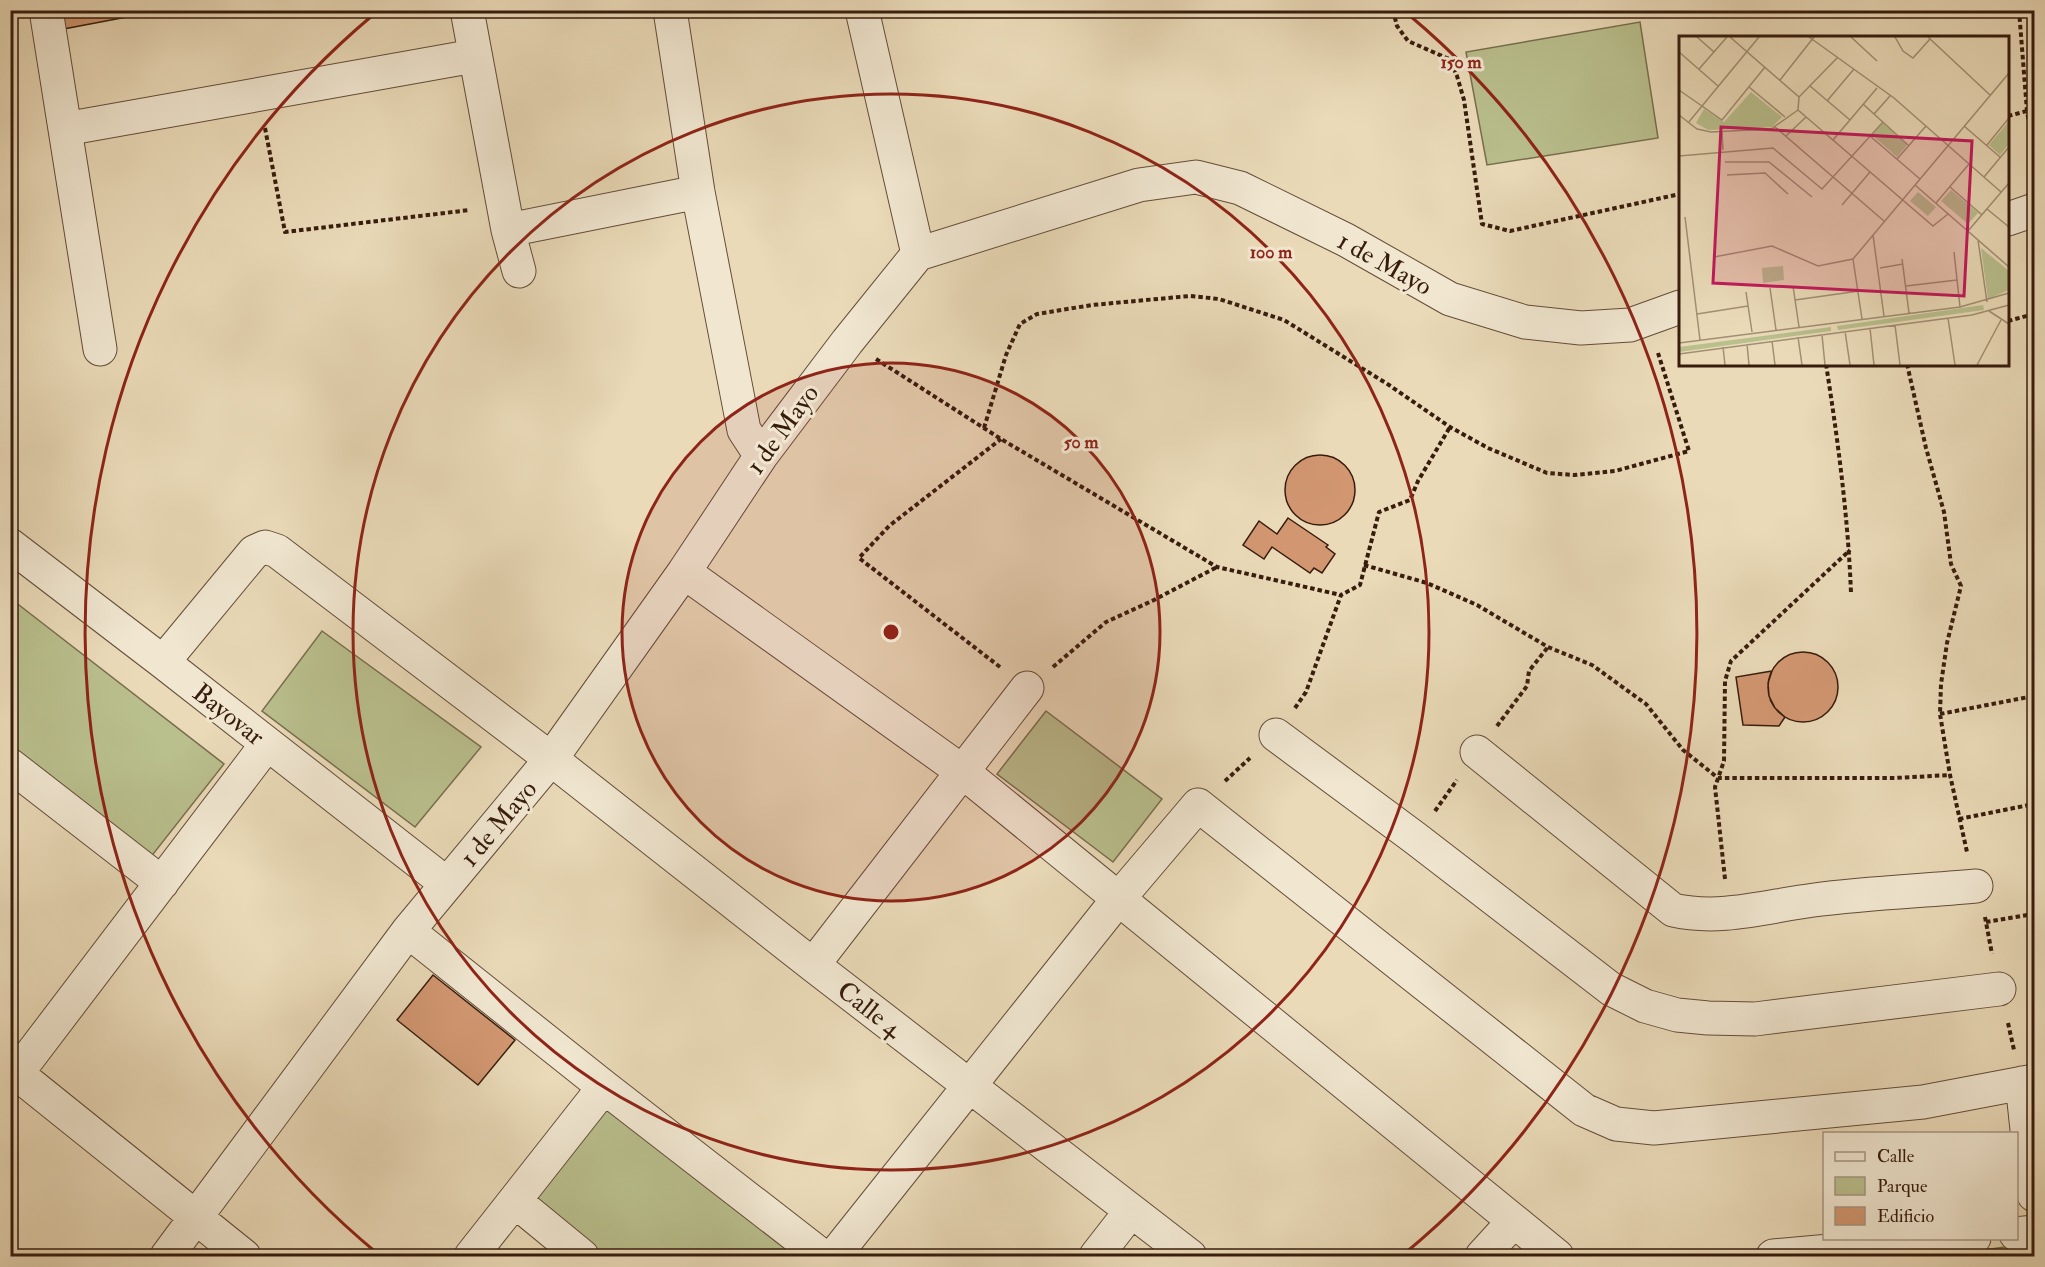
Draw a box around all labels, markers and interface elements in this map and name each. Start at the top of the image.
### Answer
inset map [1679,36,2009,366]
text: 150 m [1440,51,1483,74]
street label: 1 de Mayo [1332,225,1437,303]
text: 100 m [1250,241,1293,264]
street label: 1 de Mayo [740,378,826,481]
text: 50 m [1064,431,1099,454]
centre of rings [881,622,901,642]
street label: Bayovar [186,677,271,753]
street label: 1 de Mayo [453,774,544,873]
street label: Calle 4 [831,975,909,1046]
legend [1823,1132,2018,1240]
text: Calle [1877,1145,1915,1168]
text: Parque [1877,1175,1928,1198]
text: Edificio [1877,1205,1934,1228]

